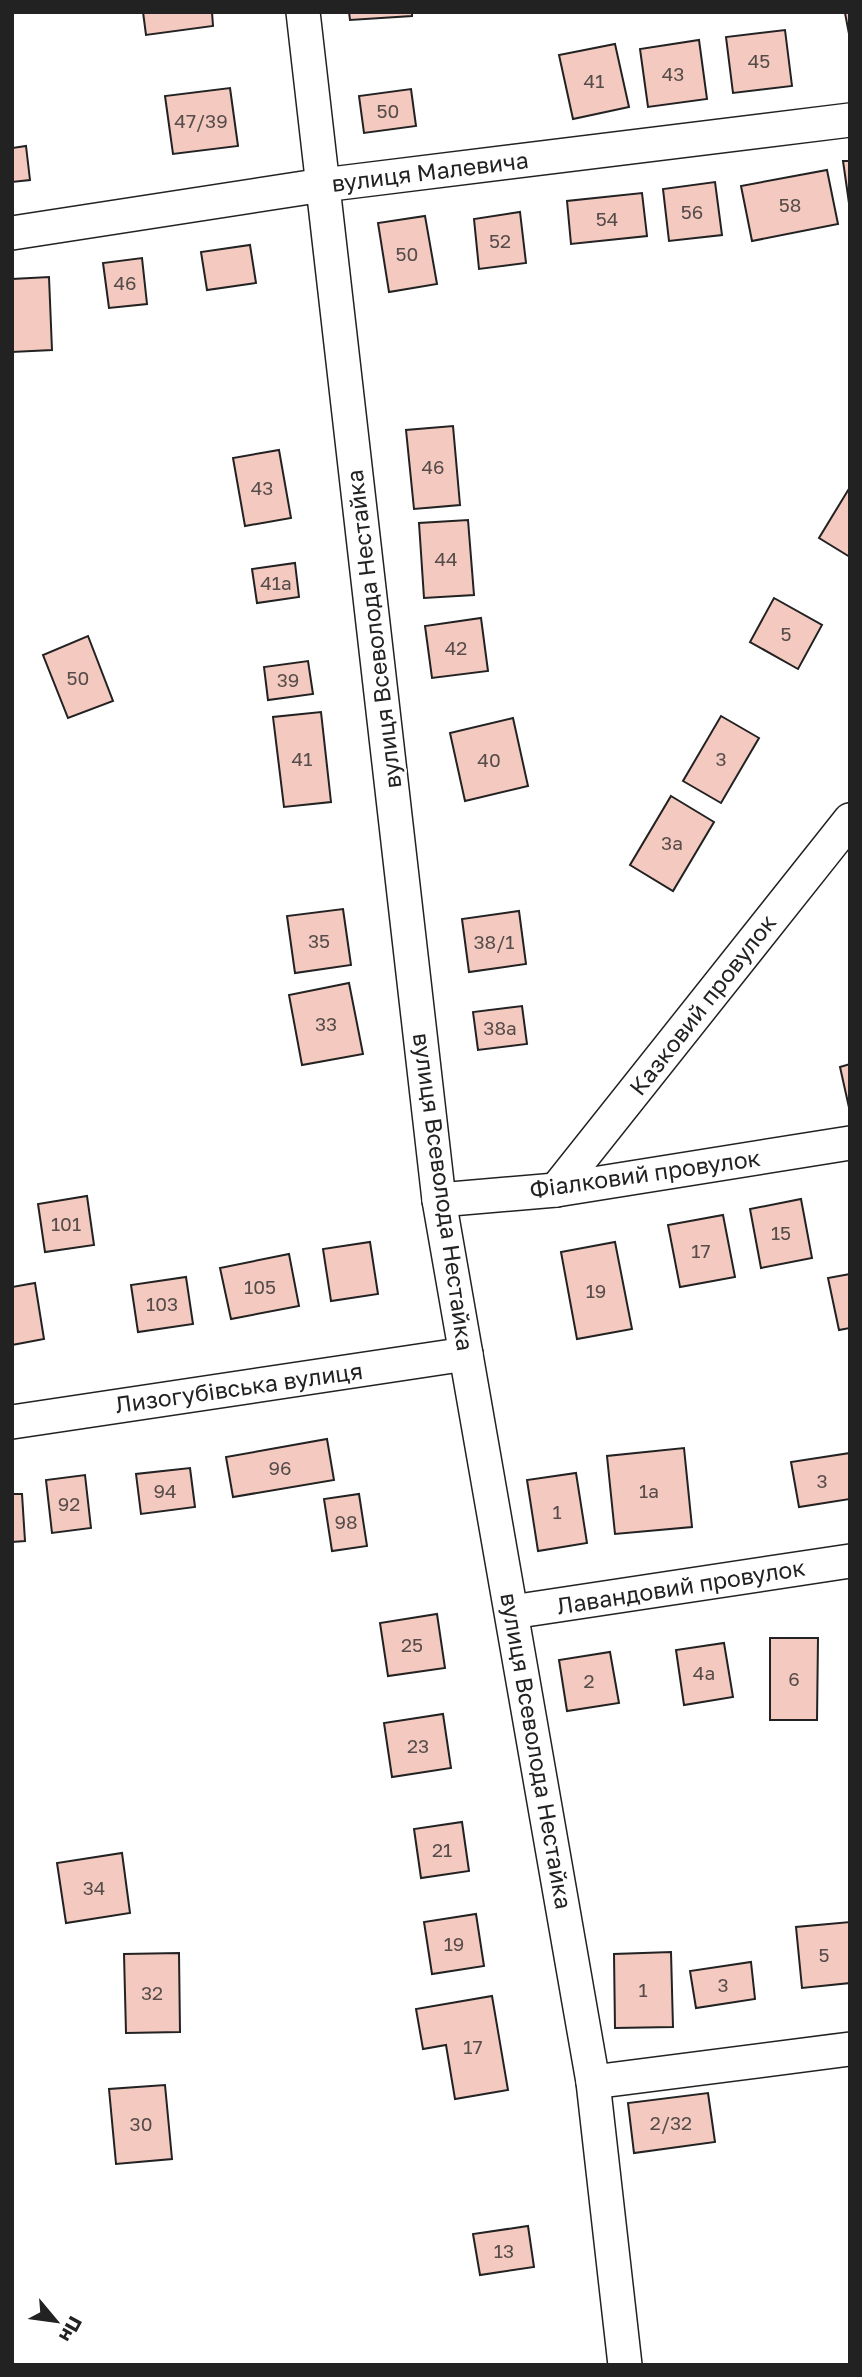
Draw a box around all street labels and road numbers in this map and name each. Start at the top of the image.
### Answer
street label: вулиця Малевича [330,145,530,197]
street label: вулиця Всеволода Нестайка [340,468,406,790]
street label: Казковий провулок [623,908,781,1100]
street label: вулиця Всеволода Нестайка [408,1031,480,1353]
street label: Фіалковий провулок [528,1143,762,1203]
street label: Лизогубівська вулиця [113,1356,364,1418]
street label: Лавандовий провулок [555,1553,807,1619]
street label: вулиця Всеволода Нестайка [495,1590,579,1911]

